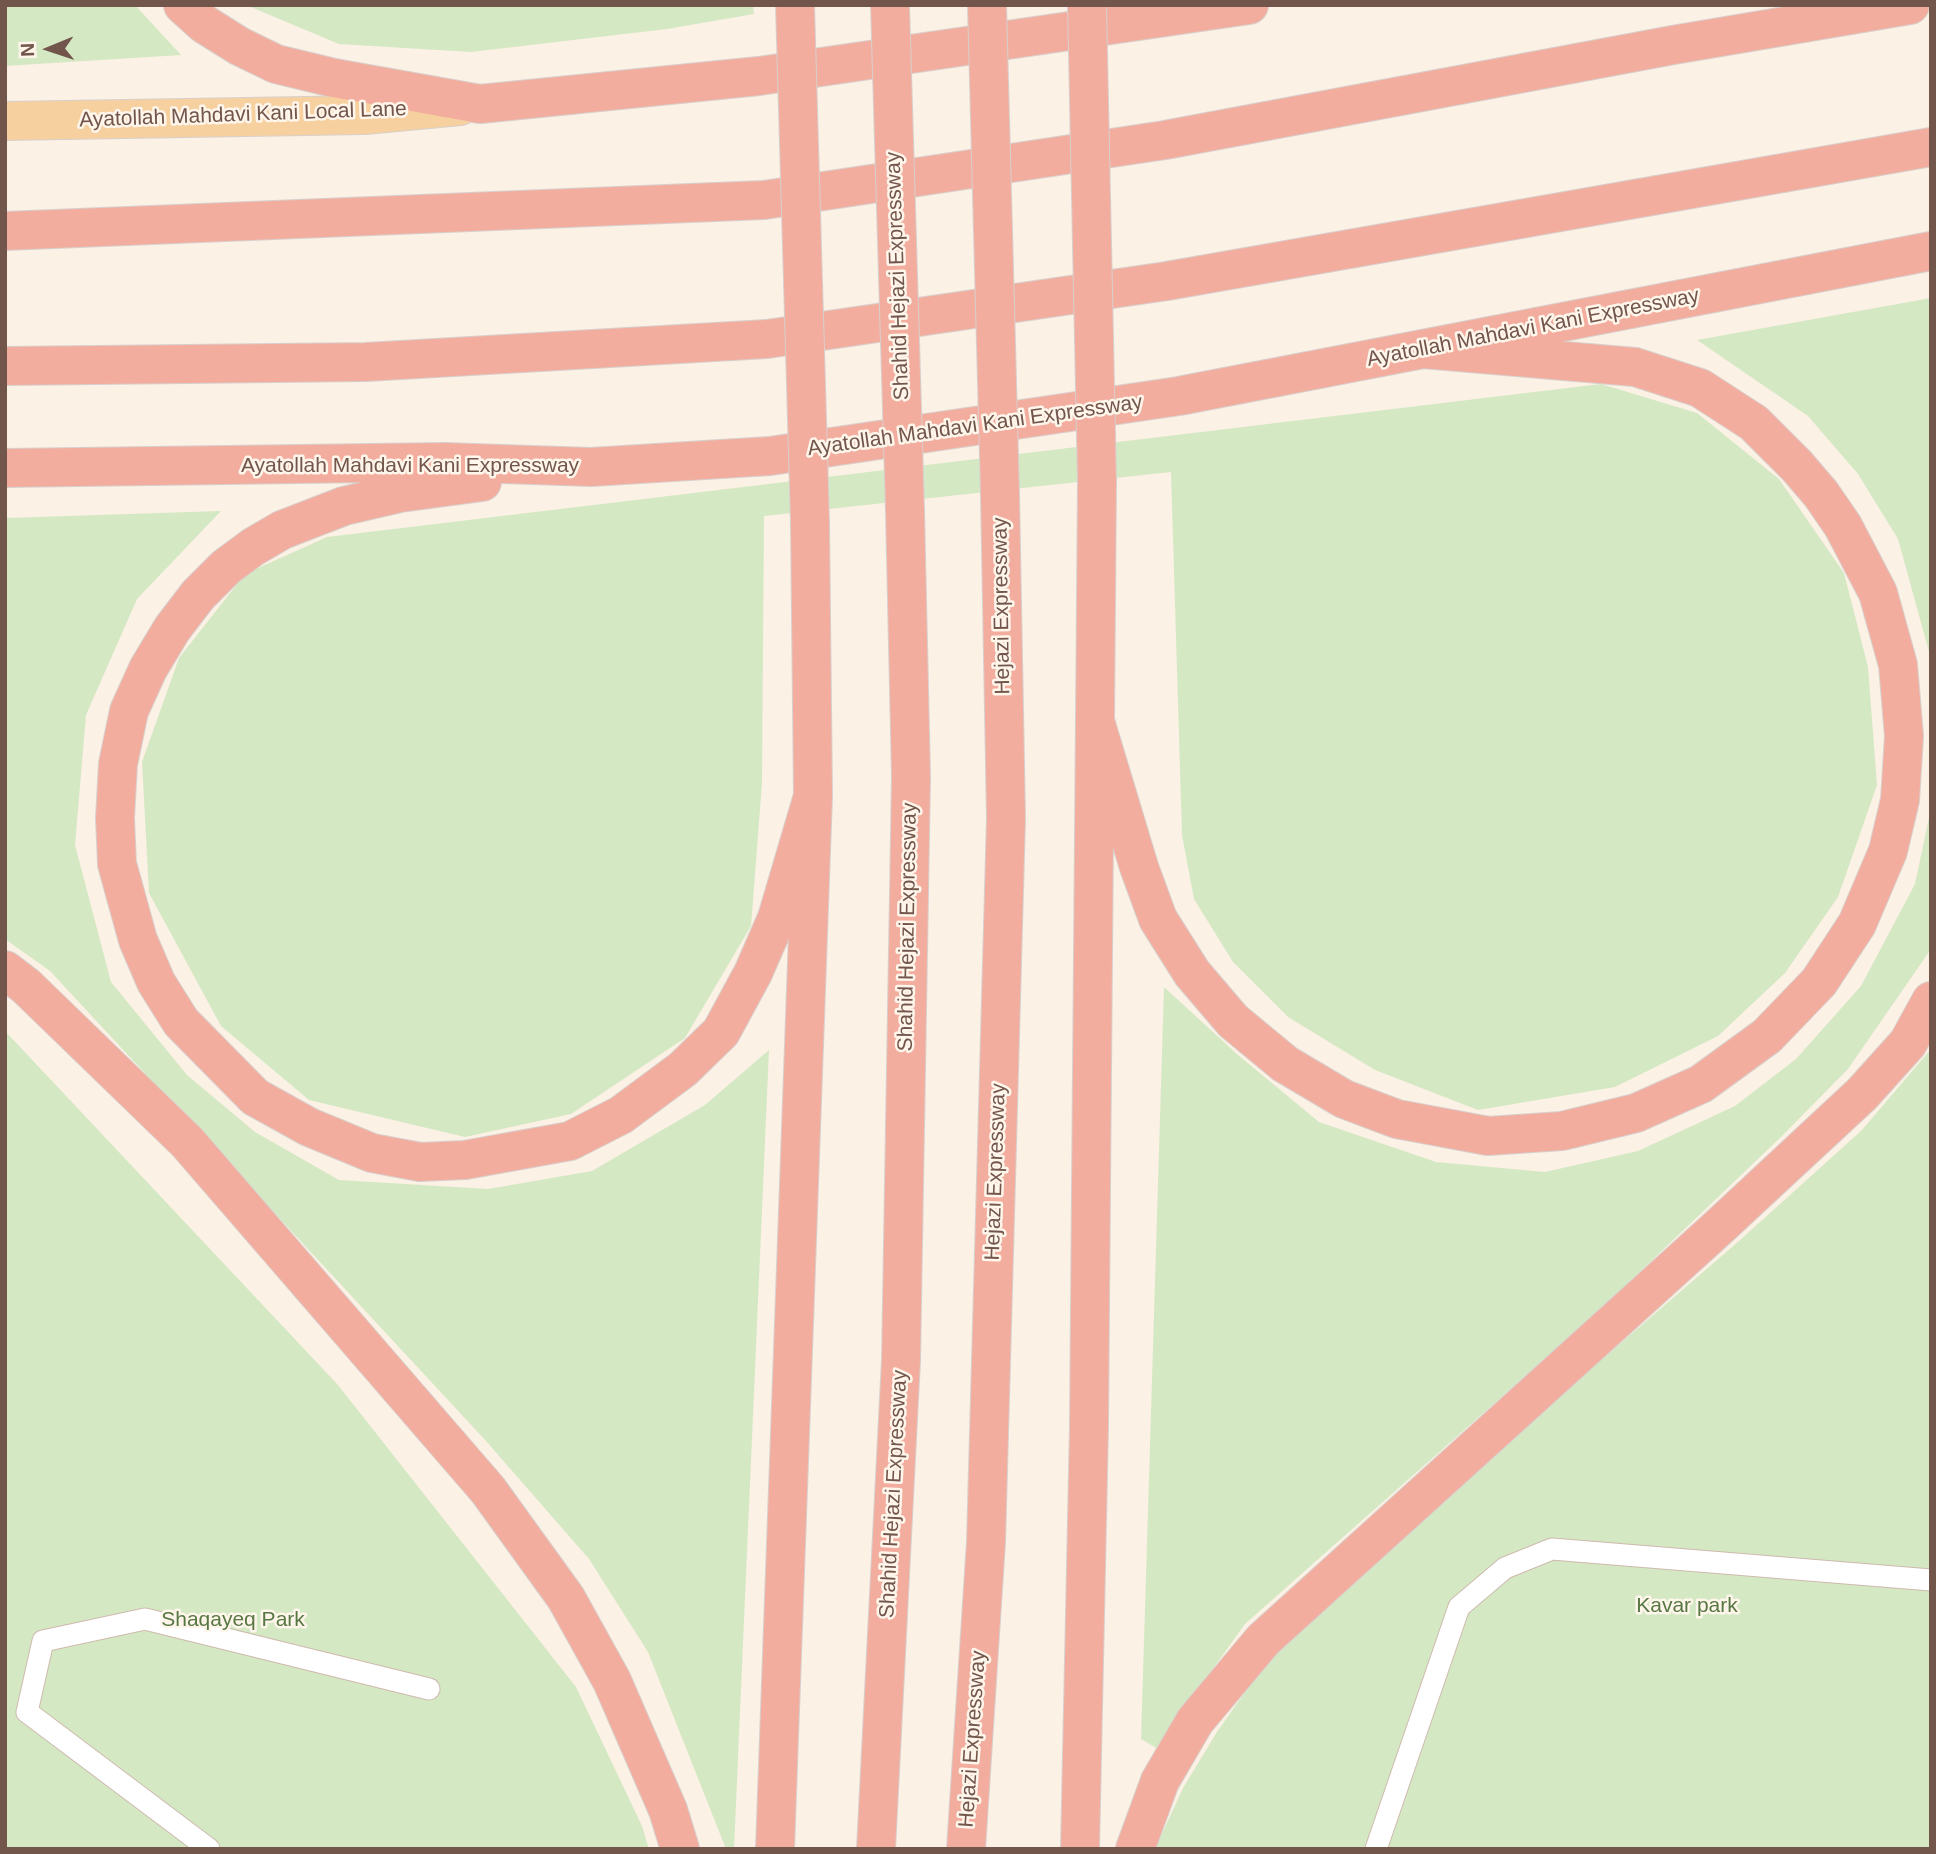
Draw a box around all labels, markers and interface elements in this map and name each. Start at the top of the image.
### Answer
north arrow [14,14,84,84]
text: N [17,43,38,57]
street label: Ayatollah Mahdavi Kani Local Lane [79,97,407,133]
street label: Shahid Hejazi Expressway [881,151,915,401]
street label: Ayatollah Mahdavi Kani Expressway [1365,283,1701,373]
street label: Ayatollah Mahdavi Kani Expressway [806,390,1144,462]
street label: Ayatollah Mahdavi Kani Expressway [241,453,579,479]
street label: Hejazi Expressway [988,517,1016,695]
street label: Shahid Hejazi Expressway [893,802,923,1052]
street label: Hejazi Expressway [980,1083,1012,1261]
street label: Shahid Hejazi Expressway [875,1369,913,1619]
park label: Kavar park [1636,1593,1738,1619]
park label: Shaqayeq Park [161,1607,305,1633]
street label: Hejazi Expressway [954,1650,992,1828]

